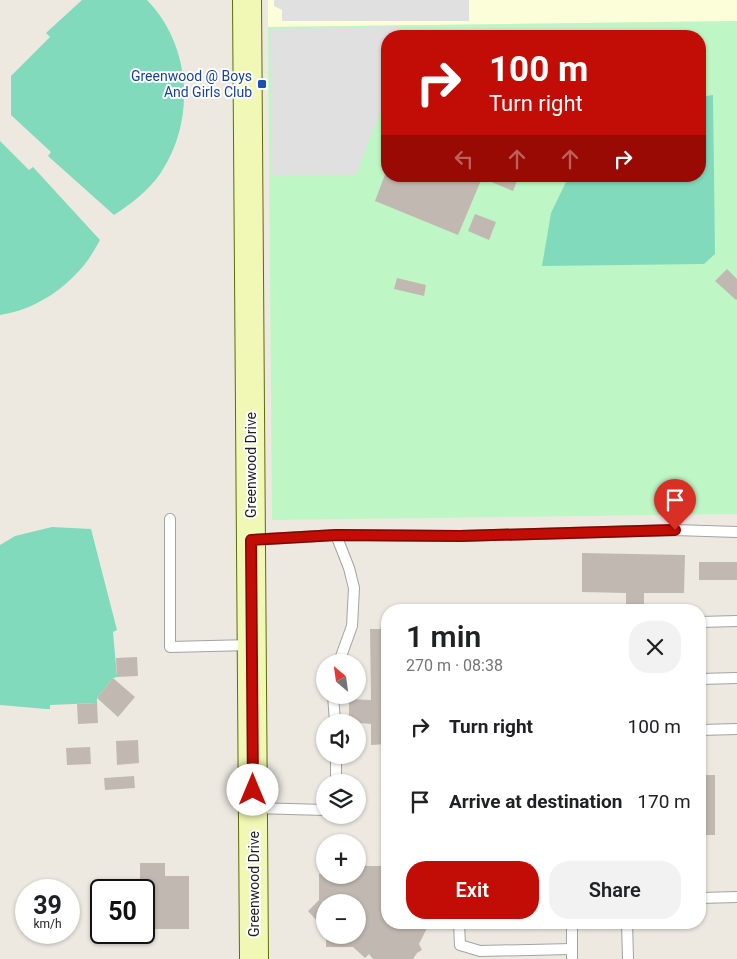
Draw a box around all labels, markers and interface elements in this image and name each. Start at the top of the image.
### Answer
text: 100 m [489,49,588,90]
icon: right [406,50,471,115]
place label: Greenwood @ Boys And Girls Club [131,68,252,100]
marker: Greenwood @ Boys And Girls Club [256,78,268,90]
text: Turn right [489,91,583,116]
icon: left [450,145,478,173]
icon: ahead [503,145,531,173]
icon: ahead [556,145,584,173]
icon: right [609,145,637,173]
street label: Greenwood Drive [243,412,259,518]
pin [654,479,696,530]
icon: arrive [661,486,689,514]
text: 1 min [406,619,481,654]
button: close [629,621,681,673]
north arrow [316,654,366,704]
map controls [316,654,366,944]
text: 270 m · 08:38 [406,656,503,675]
icon: right [406,713,434,741]
button: sound [316,714,366,764]
text: Turn right [449,715,533,738]
text: 100 m [628,715,681,738]
position arrow [226,763,278,815]
button: layers [316,774,366,824]
icon: arrive [406,788,434,816]
text: Arrive at destination [449,790,622,813]
text: 170 m [637,790,691,813]
street label: Greenwood Drive [246,831,262,937]
button: + [316,834,366,884]
button: Exit [406,861,539,919]
button: Share [549,861,681,919]
speed limit sign: 50 [90,879,155,944]
text: 39 [33,891,62,920]
button: − [316,894,366,944]
text: km/h [33,917,62,931]

